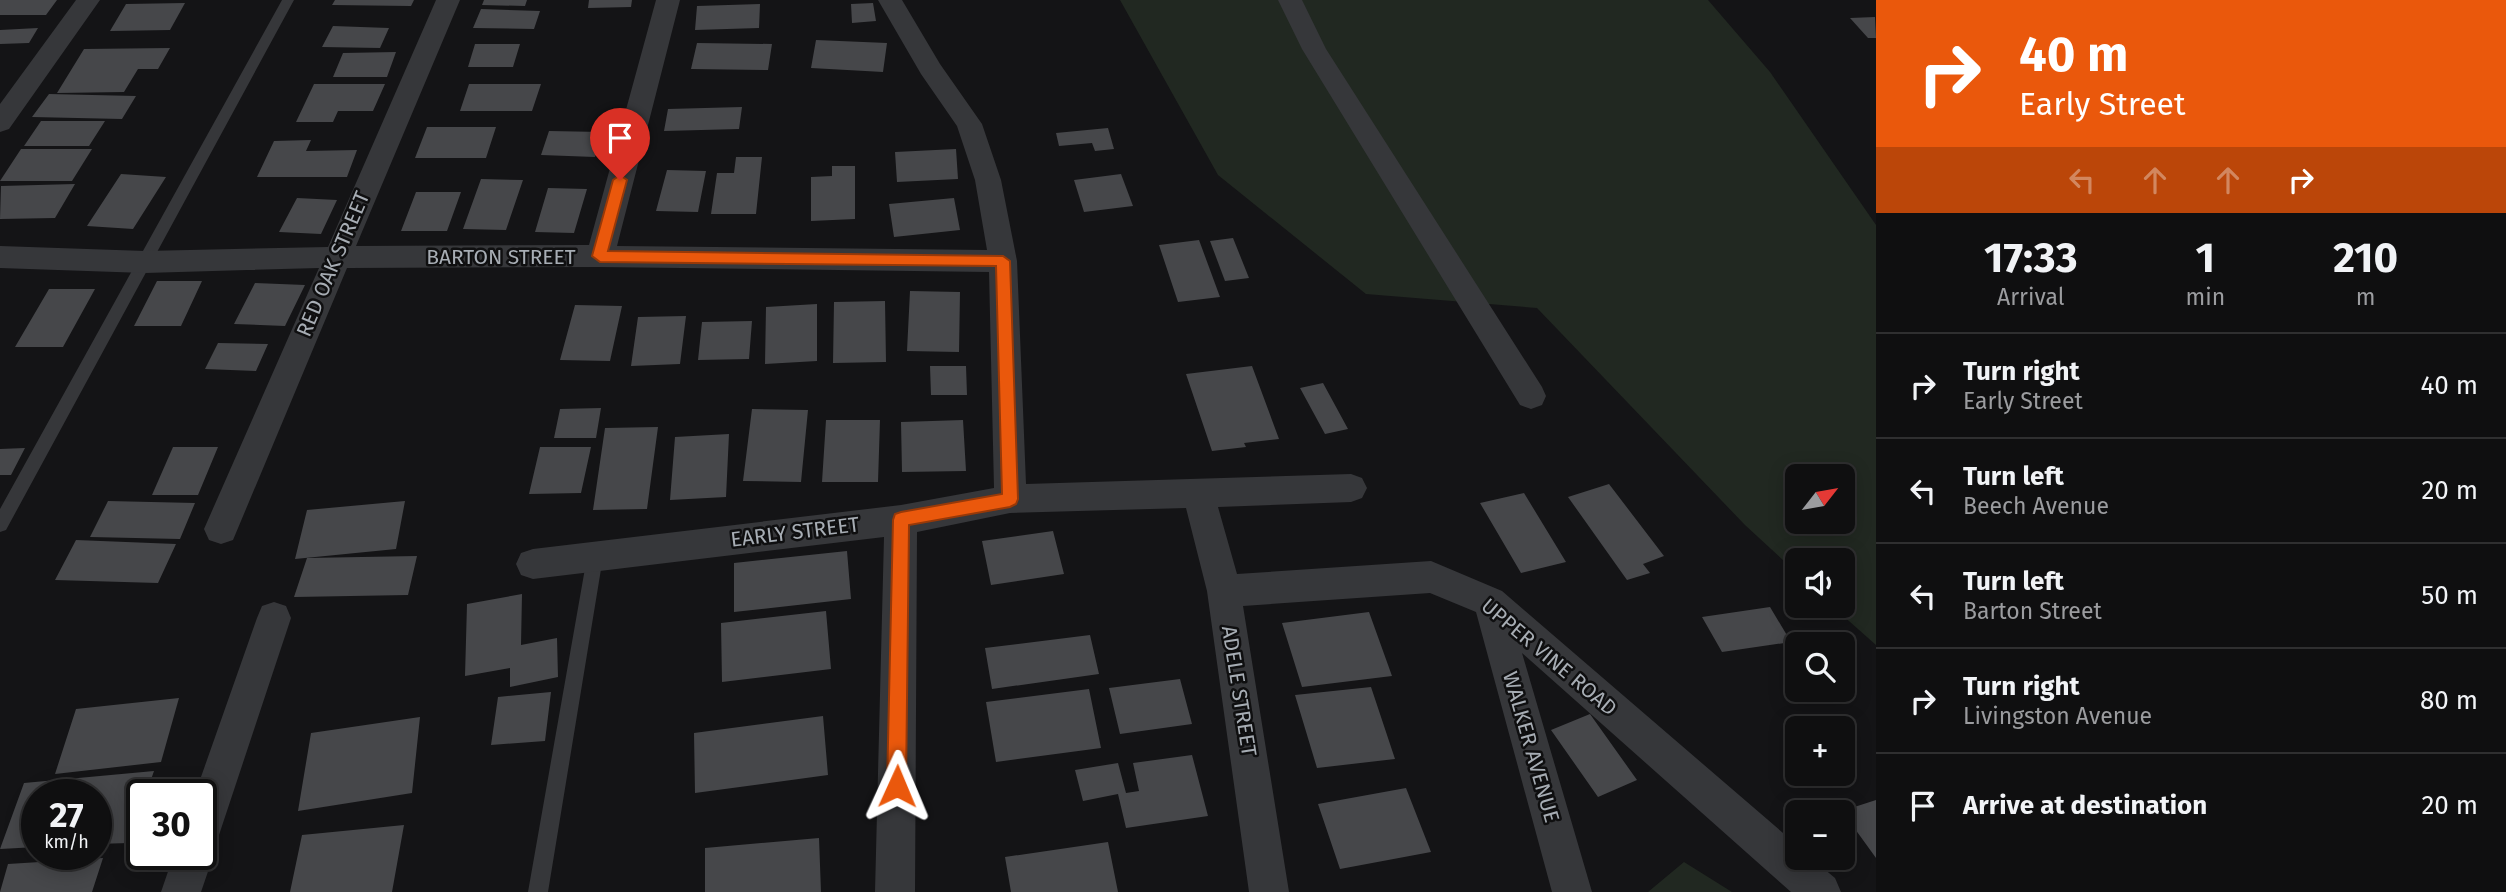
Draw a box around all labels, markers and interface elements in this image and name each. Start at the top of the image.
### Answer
text: 40 m [2019,25,2128,84]
icon: right [1904,28,1995,119]
text: Early Street [2019,85,2186,123]
pin [590,108,650,180]
icon: arrive [601,119,639,157]
icon: left [2063,161,2101,199]
icon: ahead [2136,161,2174,199]
icon: ahead [2209,161,2247,199]
icon: right [2282,161,2320,199]
street label: RED OAK STREET [291,187,375,341]
text: 17:33 [1984,233,2078,283]
text: 1 [2196,233,2215,283]
text: 210 [2333,233,2398,283]
street label: BARTON STREET [426,244,576,270]
text: Arrival [1997,283,2064,311]
text: min [2186,283,2225,311]
text: m [2356,283,2375,311]
text: Turn right [1963,356,2080,387]
icon: right [1904,367,1942,405]
text: 40 m [2420,370,2478,401]
text: Early Street [1963,387,2083,415]
text: Turn left [1963,461,2064,492]
north arrow [1785,464,1855,534]
map controls [1785,464,1855,870]
icon: left [1904,472,1942,510]
text: 20 m [2421,475,2478,506]
text: Beech Avenue [1963,492,2109,520]
street label: EARLY STREET [729,511,861,553]
button: sound [1785,548,1855,618]
text: Turn left [1963,566,2064,597]
icon: left [1904,577,1942,615]
text: 50 m [2421,580,2478,611]
street label: UPPER VINE ROAD [1476,593,1622,721]
text: Barton Street [1963,597,2102,625]
street label: ADELE STREET [1216,624,1262,758]
button: search [1785,632,1855,702]
street label: WALKER AVENUE [1497,669,1565,825]
text: Turn right [1963,671,2080,702]
icon: right [1904,682,1942,720]
text: 80 m [2420,685,2478,716]
text: Livingston Avenue [1963,702,2152,730]
button: + [1785,716,1855,786]
position arrow [860,749,934,823]
speed limit sign: 30 [126,779,217,870]
icon: arrive [1904,787,1942,825]
text: Arrive at destination [1963,790,2207,821]
text: 20 m [2421,790,2478,821]
text: 27 [49,794,84,836]
button: − [1785,800,1855,870]
text: km/h [44,831,89,853]

